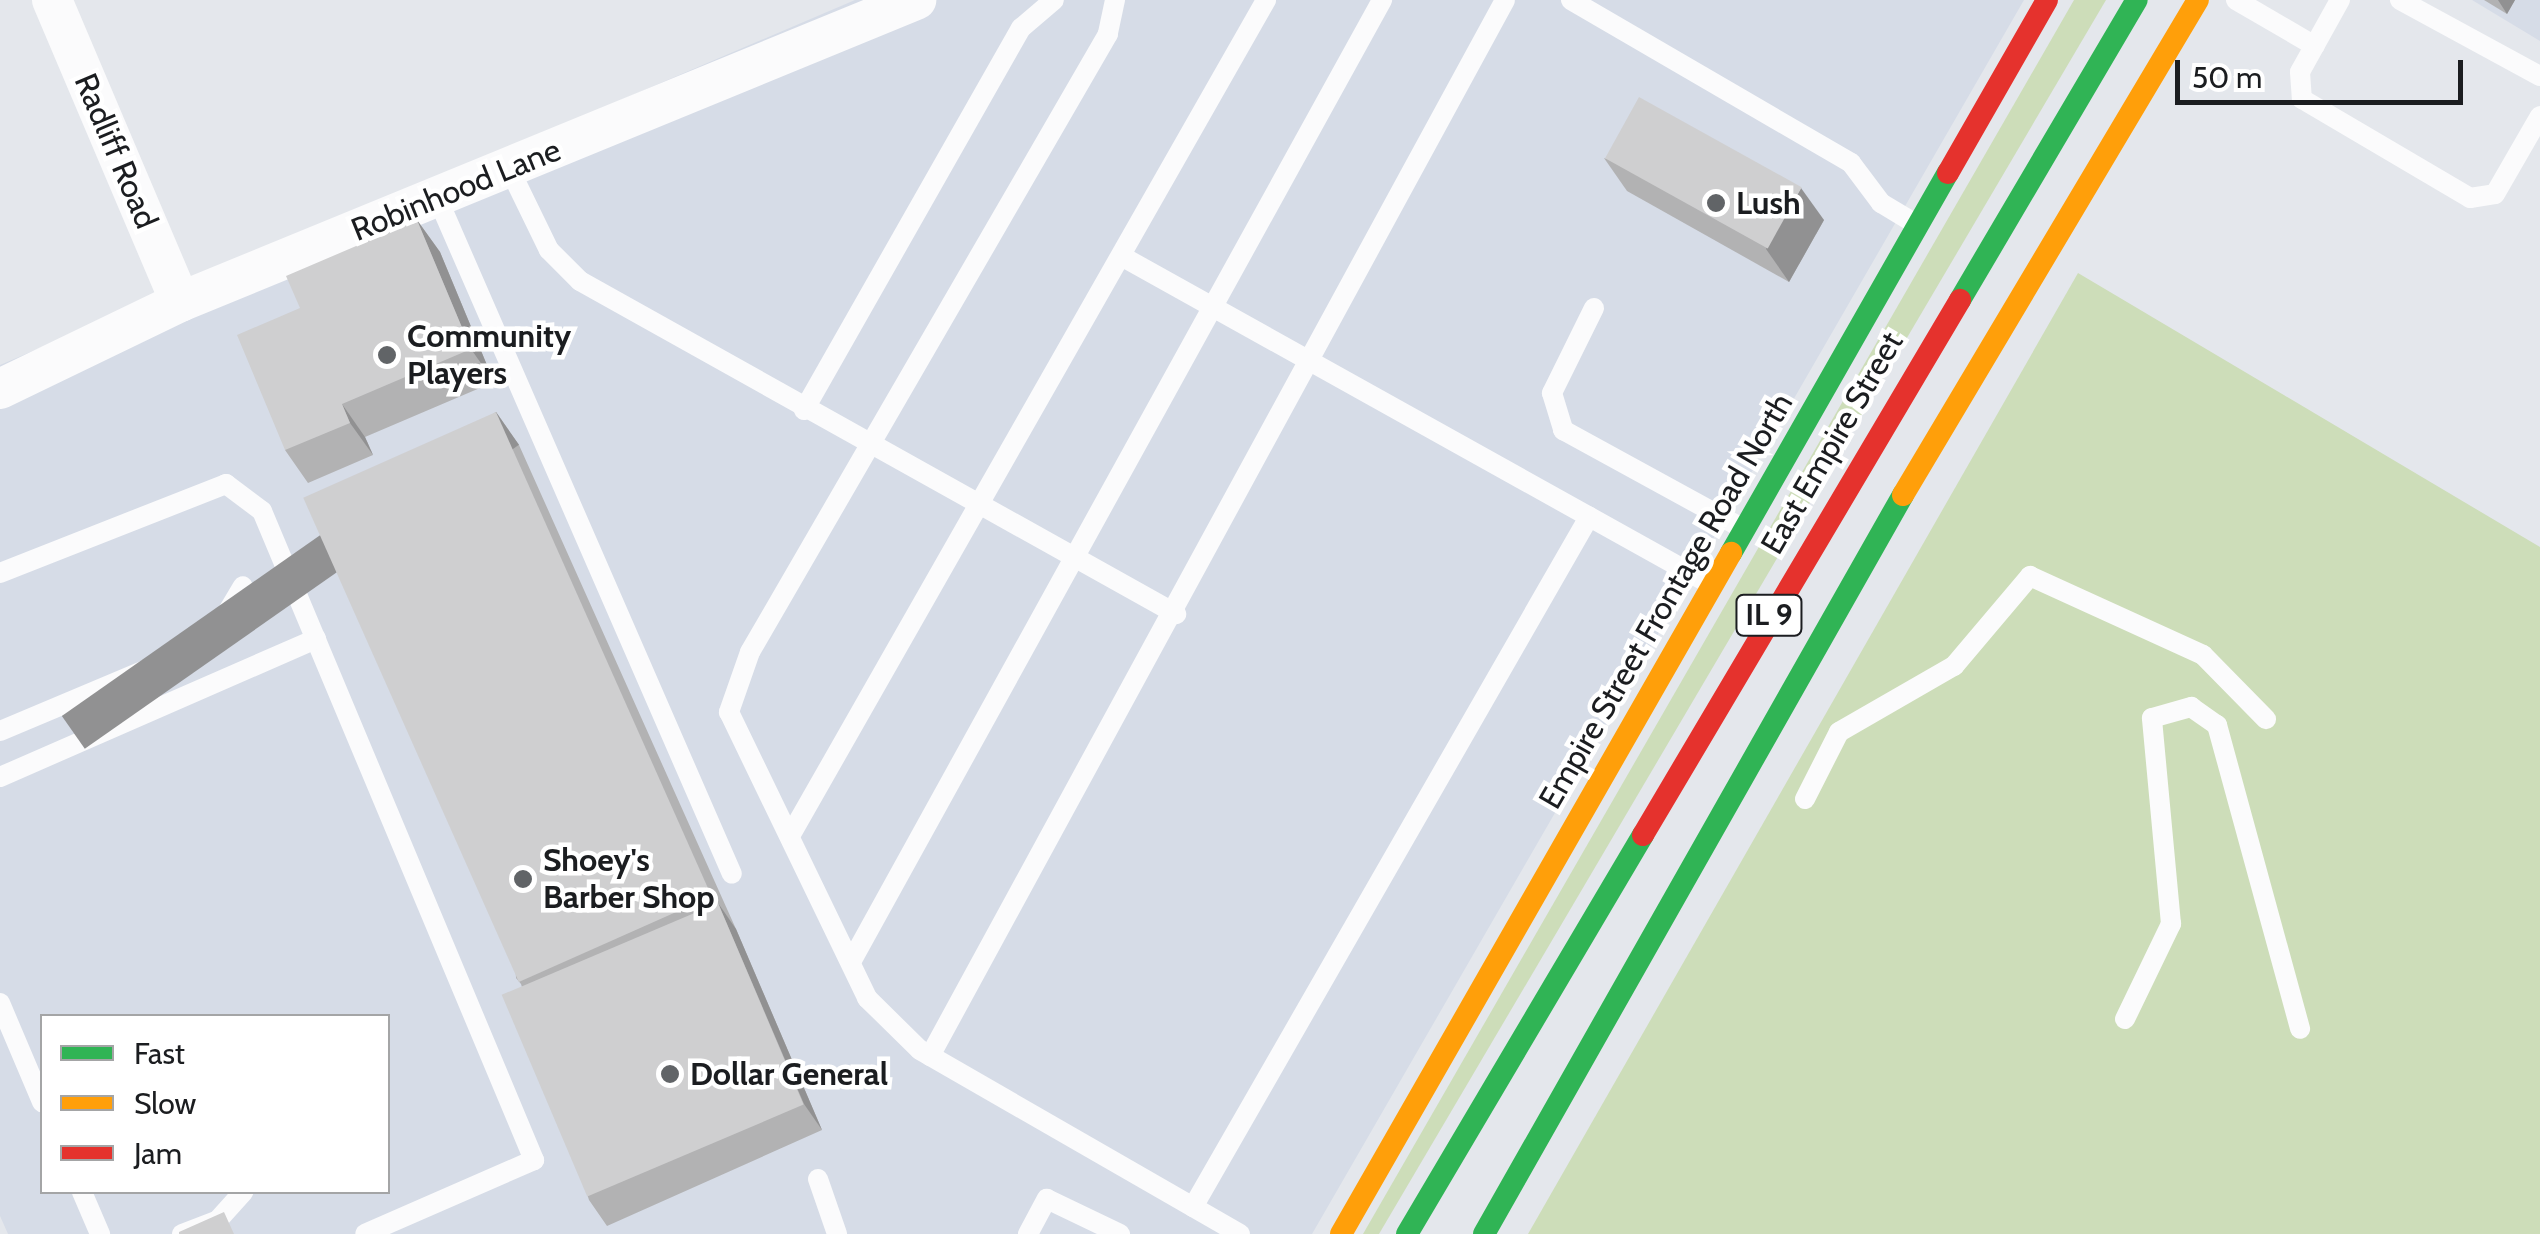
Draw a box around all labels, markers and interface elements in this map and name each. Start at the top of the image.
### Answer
scale bar [2180,40,2468,102]
text: 50 m [2192,59,2262,96]
street label: Radliff Road [66,68,166,234]
street label: Robinhood Lane [346,131,566,249]
place label: Lush [1736,184,1801,222]
marker: Lush [1705,192,1727,214]
place label: Community Players [407,318,571,393]
street label: East Empire Street [1753,325,1911,561]
marker: Community Players [376,344,398,366]
street label: Empire Street Frontage Road North [1531,386,1801,816]
road number: IL 9 [1734,590,1804,640]
place label: Shoey's Barber Shop [543,842,715,917]
marker: Shoey's Barber Shop [512,868,534,890]
legend [40,1014,390,1194]
text: Fast [134,1035,185,1072]
place label: Dollar General [690,1055,888,1093]
marker: Dollar General [659,1063,681,1085]
text: Slow [134,1085,196,1122]
text: Jam [134,1135,182,1172]

